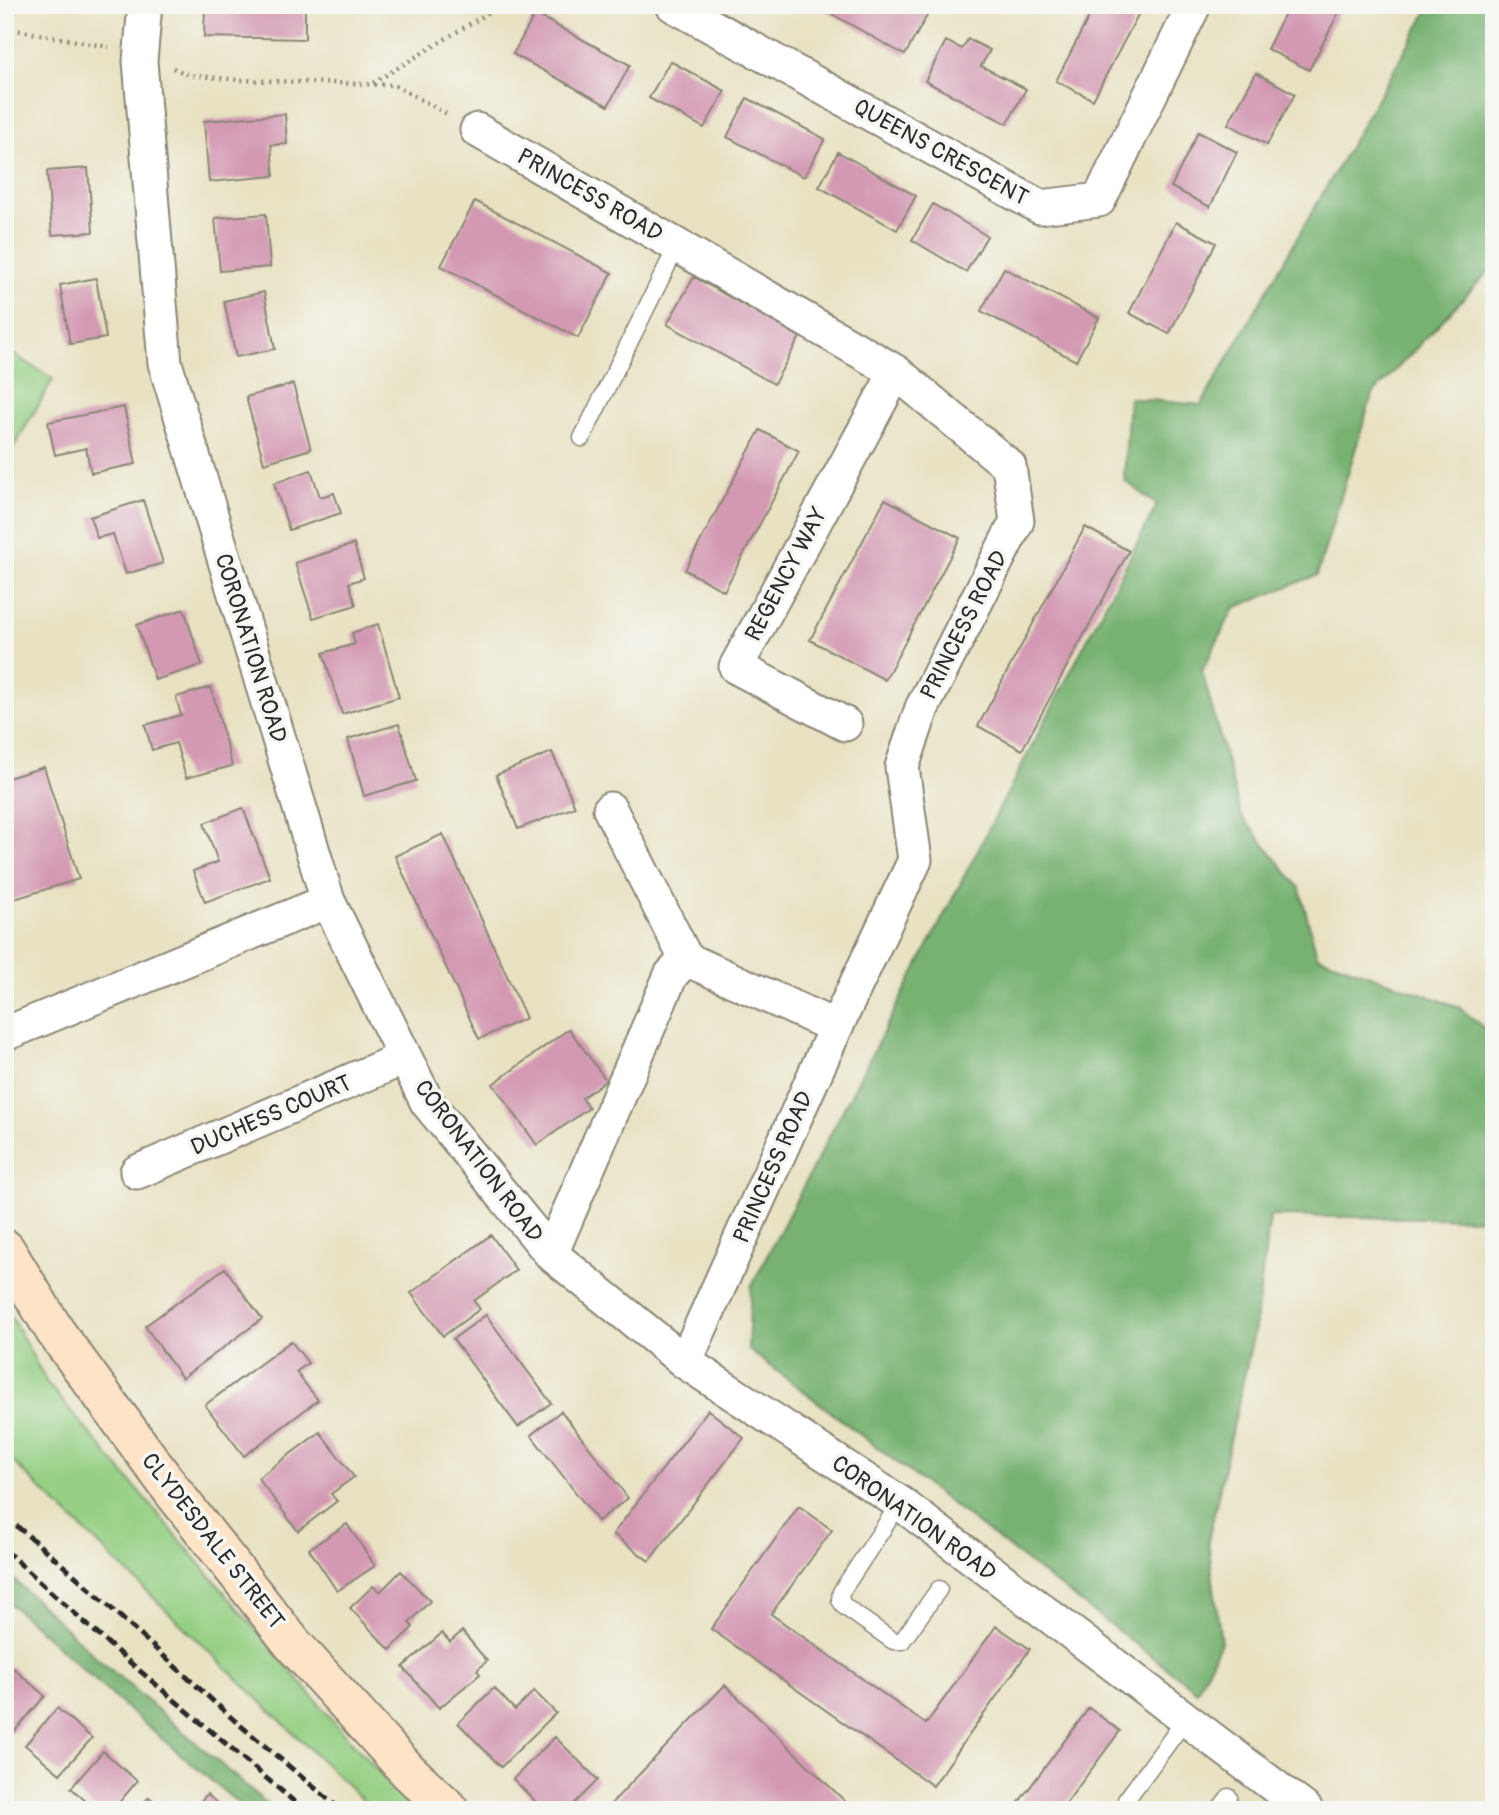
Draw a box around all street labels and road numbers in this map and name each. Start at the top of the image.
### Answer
street label: QUEENS CRESCENT [849,92,1034,212]
street label: PRINCESS ROAD [512,142,668,248]
street label: REGENCY WAY [739,502,833,646]
street label: PRINCESS ROAD [914,546,1014,704]
street label: CORONATION ROAD [208,550,294,746]
street label: DUCHESS COURT [186,1068,356,1162]
street label: CORONATION ROAD [408,1074,550,1248]
street label: PRINCESS ROAD [727,1087,819,1247]
street label: CLYDESDALE STREET [135,1447,291,1635]
street label: CORONATION ROAD [826,1449,1002,1587]

